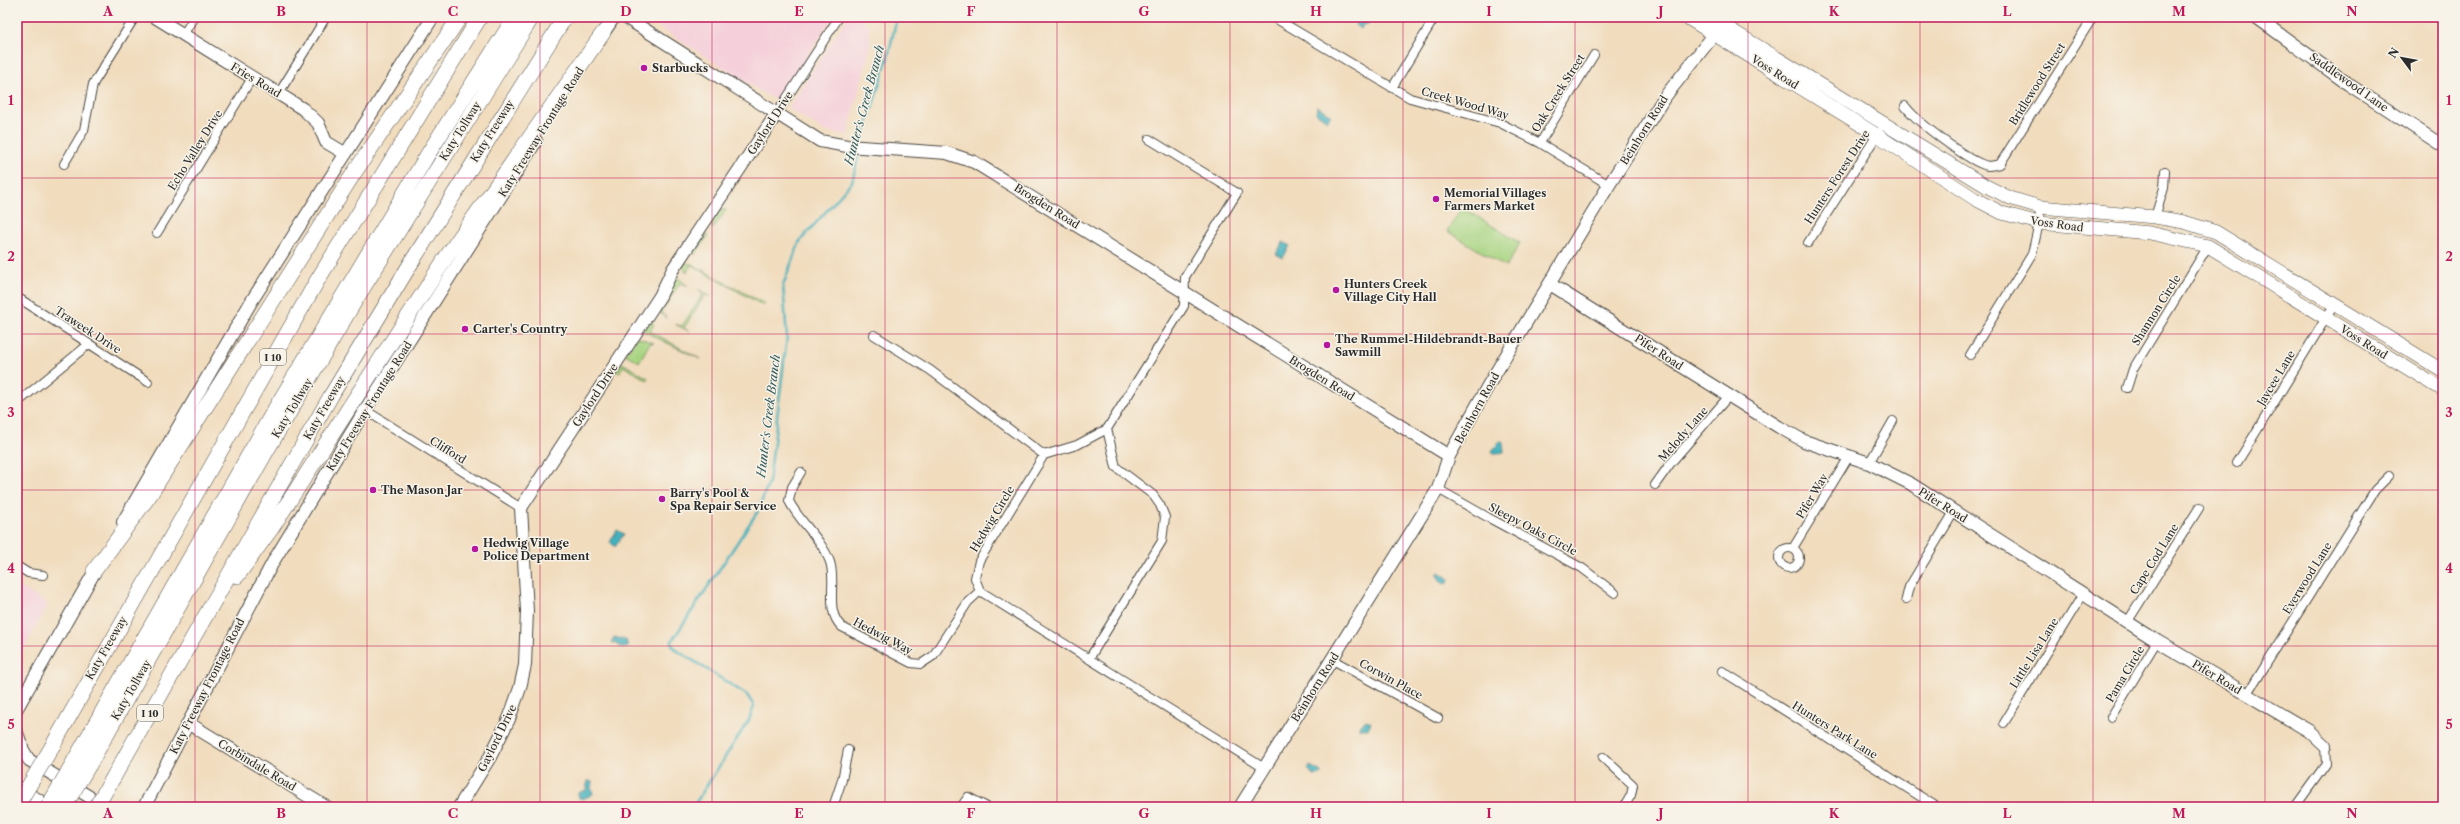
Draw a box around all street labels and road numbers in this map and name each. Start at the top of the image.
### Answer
street label: Bridlewood Street [2006,40,2068,128]
street label: Saddlewood Lane [2307,50,2391,114]
street label: Oak Creek Street [1528,51,1588,135]
street label: Voss Road [1748,51,1802,92]
street label: Fries Road [228,60,284,101]
street label: Katy Freeway Frontage Road [495,64,587,200]
street label: Creek Wood Way [1420,84,1511,122]
street label: Gaylord Drive [744,89,796,157]
street label: Beinhorn Road [1617,92,1671,167]
street label: Katy Freeway [467,96,517,165]
street label: Katy Tollway [436,98,484,163]
street label: Echo Valley Drive [165,107,225,193]
street label: Hunters Forest Drive [1801,127,1873,227]
street label: Brogden Road [1012,180,1083,232]
street label: Voss Road [2029,213,2085,235]
street label: Shannon Circle [2129,272,2183,348]
street label: Traweek Drive [52,303,124,357]
street label: Voss Road [2337,321,2391,362]
street label: Pifer Road [1632,331,1686,373]
street label: Katy Freeway Frontage Road [323,338,415,474]
street label: Jaycee Lane [2253,348,2298,410]
road number: I 10 [260,349,286,365]
street label: Brogden Road [1287,352,1358,404]
street label: Gaylord Drive [569,361,621,429]
street label: Beinhorn Road [1452,370,1503,446]
street label: Katy Freeway [300,374,348,442]
street label: Katy Tollway [269,375,316,441]
street label: Melody Lane [1655,404,1711,464]
street label: Clifford [427,433,469,467]
street label: Pifer Way [1793,470,1831,521]
street label: Hedwig Circle [967,483,1017,555]
street label: Pifer Road [1916,484,1970,526]
street label: Sleepy Oaks Circle [1486,500,1580,558]
street label: Cape Cod Lane [2127,521,2181,597]
street label: Everwood Lane [2279,540,2335,616]
street label: Katy Freeway [82,613,130,682]
street label: Hedwig Way [851,614,916,658]
street label: Katy Freeway Frontage Road [167,615,248,756]
street label: Little Lisa Lane [2007,615,2061,691]
street label: Pama Circle [2103,643,2147,705]
street label: Beinhorn Road [1288,649,1342,724]
street label: Corwin Place [1357,656,1425,702]
street label: Katy Tollway [108,657,154,723]
street label: Pifer Road [2190,657,2244,697]
street label: Hunters Park Lane [1790,698,1880,762]
street label: Gaylord Drive [475,702,519,774]
road number: I 10 [137,705,163,721]
street label: Corbindale Road [215,736,299,794]

